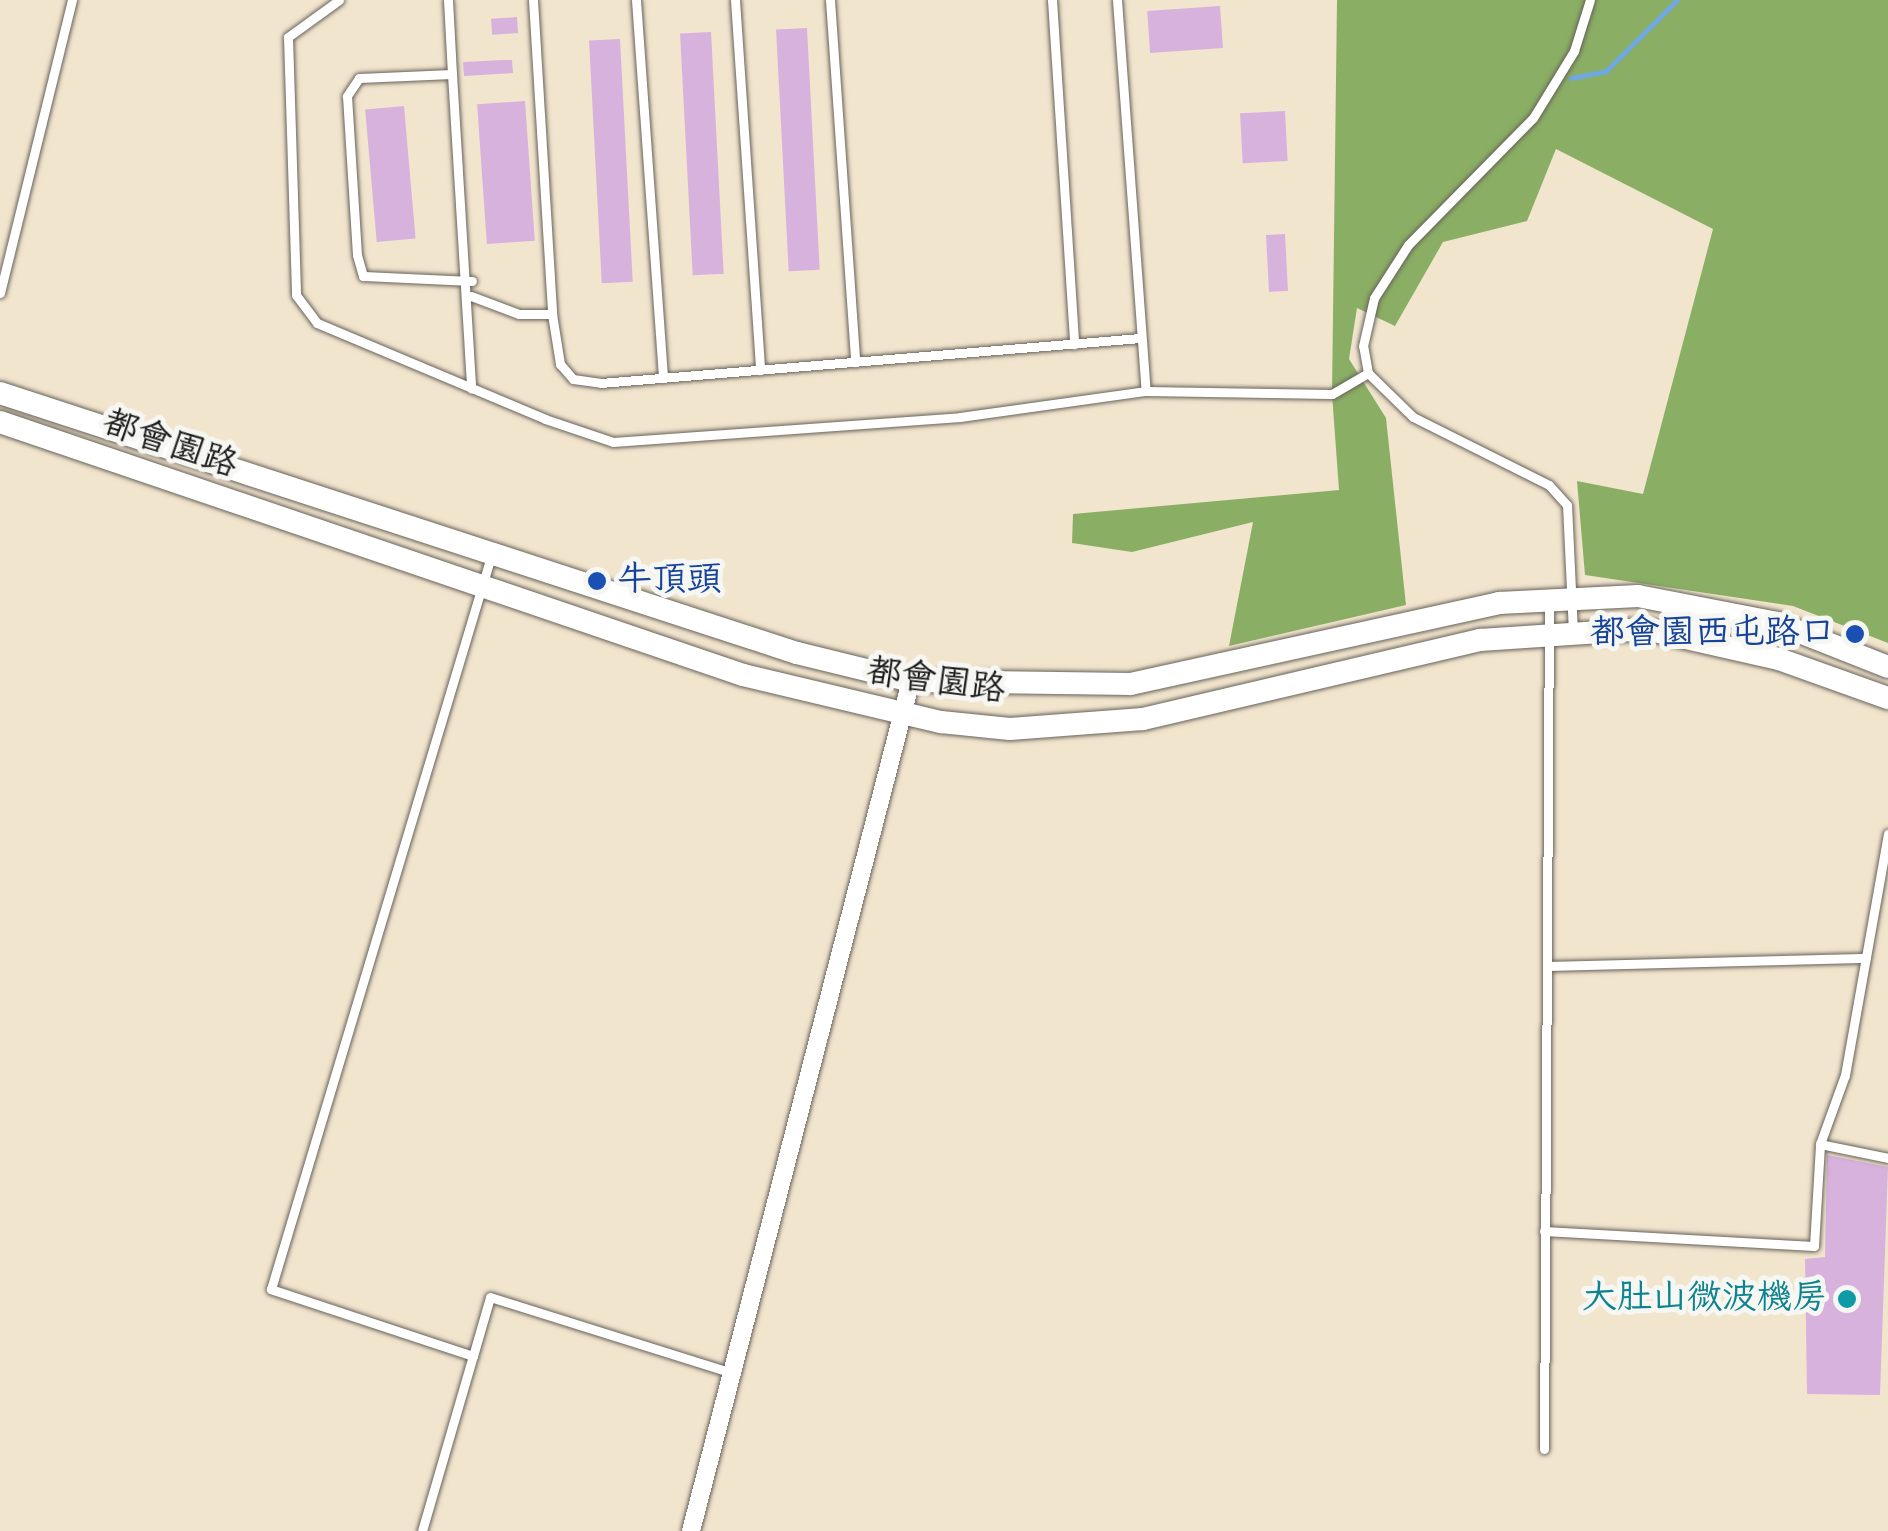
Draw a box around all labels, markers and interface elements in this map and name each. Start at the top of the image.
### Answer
street label: 都會園路 [97,402,243,488]
place label: 牛頂頭 [617,560,722,602]
marker: 牛頂頭 [586,570,608,592]
place label: 都會園西屯路口 [1590,613,1835,655]
marker: 都會園西屯路口 [1844,623,1866,645]
street label: 都會園路 [864,651,1008,713]
place label: 大肚山微波機房 [1582,1278,1827,1320]
marker: 大肚山微波機房 [1836,1288,1858,1310]

